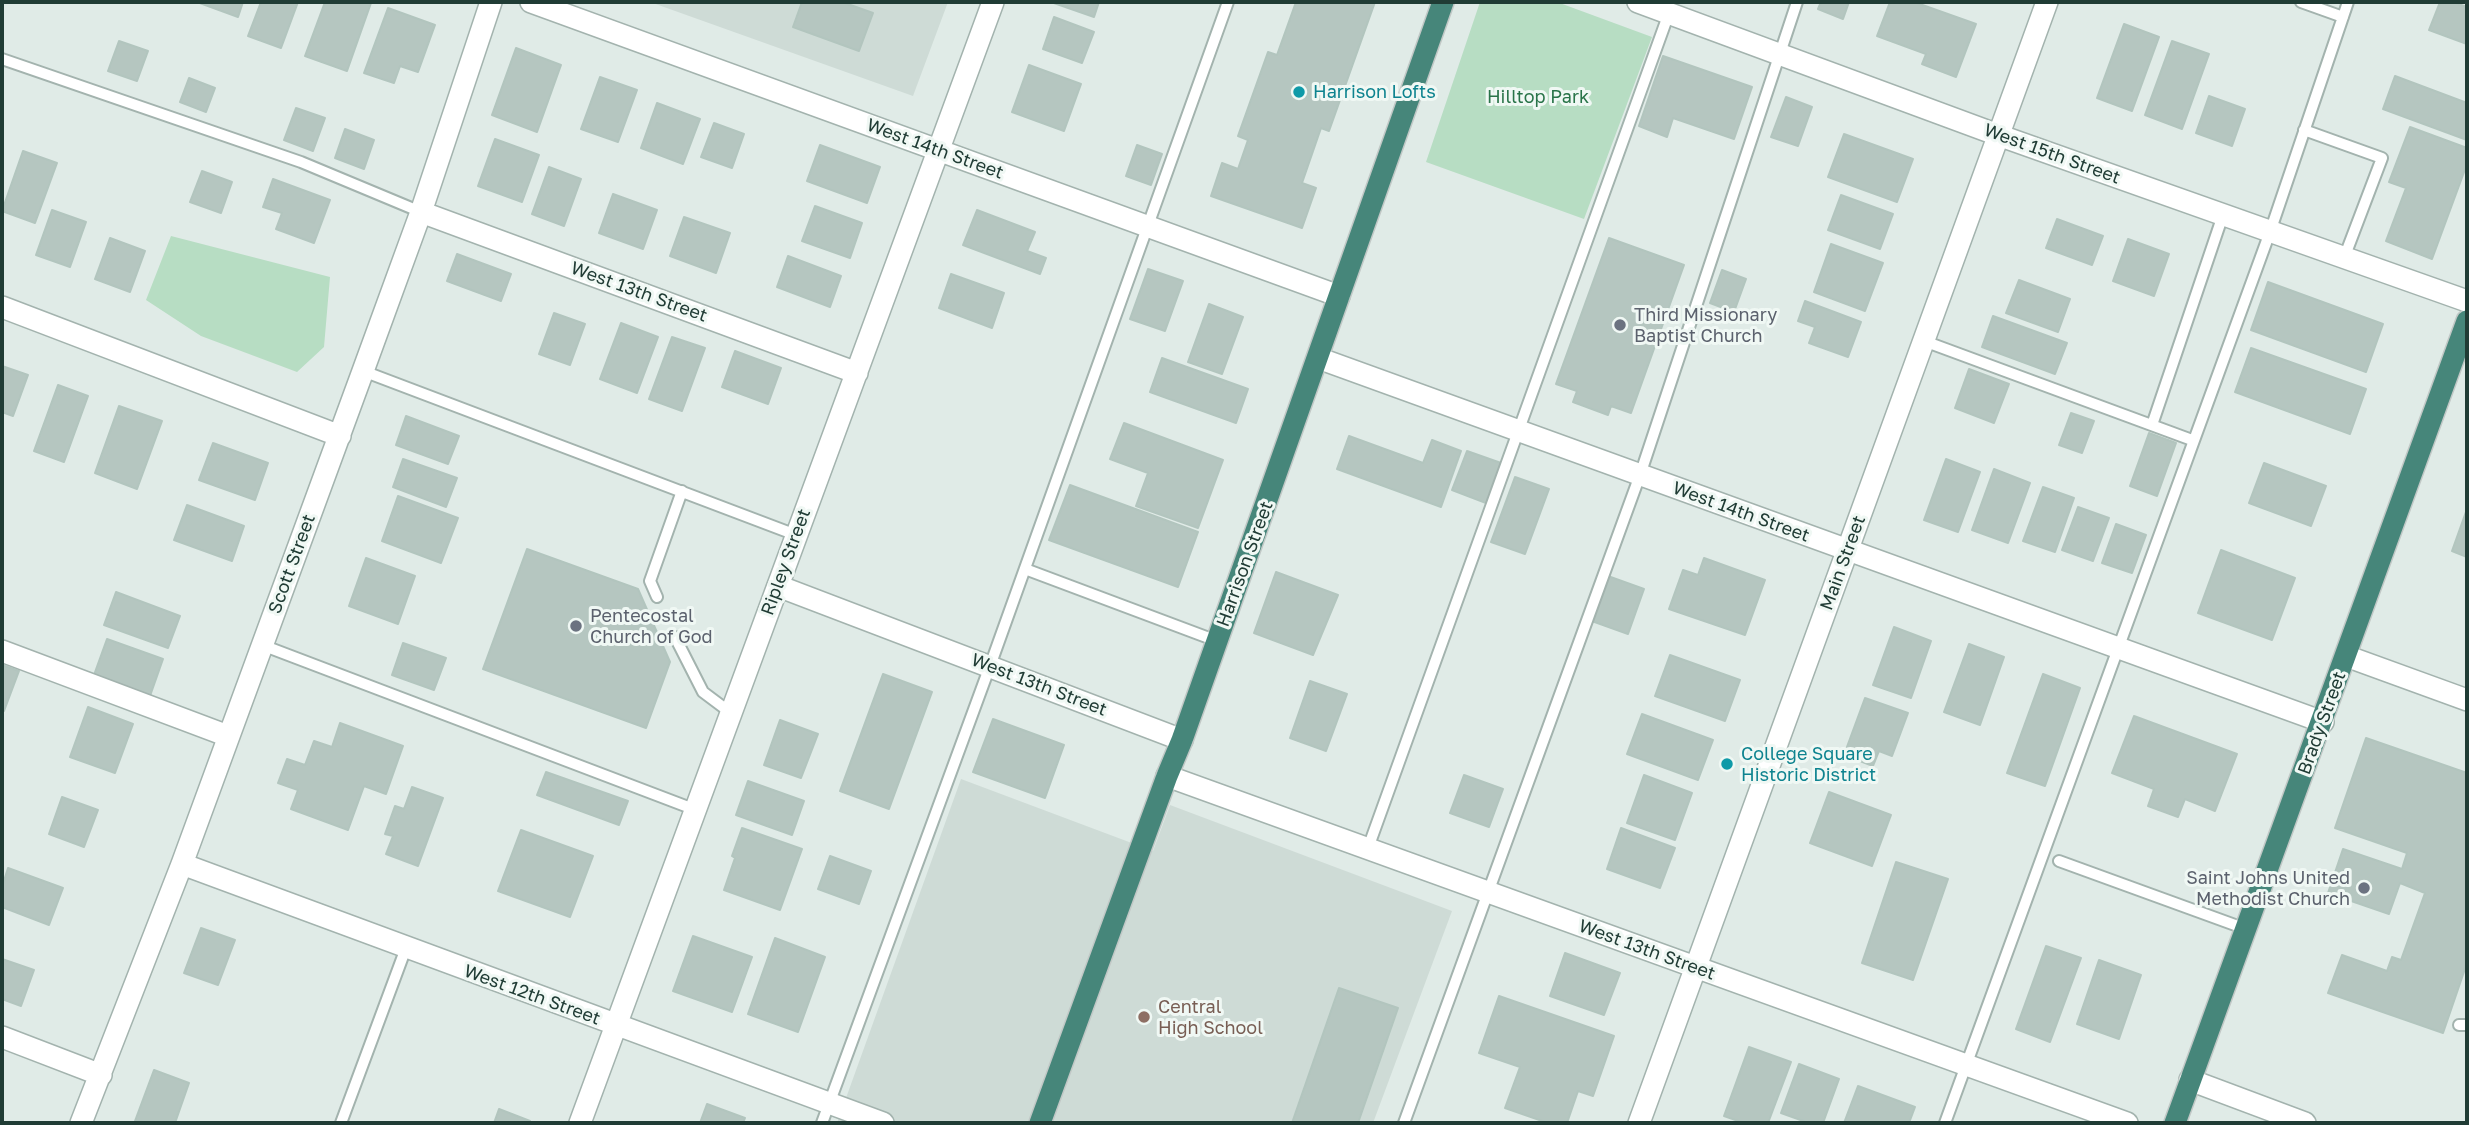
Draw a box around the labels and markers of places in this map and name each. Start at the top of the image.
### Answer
place label: Harrison Lofts [1313,81,1436,103]
marker: Harrison Lofts [1291,84,1307,100]
place label: Third Missionary Baptist Church [1634,304,1777,346]
marker: Third Missionary Baptist Church [1612,317,1628,333]
place label: Pentecostal Church of God [590,605,713,648]
marker: Pentecostal Church of God [568,618,584,634]
place label: College Square Historic District [1741,743,1876,786]
marker: College Square Historic District [1719,756,1735,772]
place label: Saint Johns United Methodist Church [2186,867,2350,910]
marker: Saint Johns United Methodist Church [2356,880,2372,896]
place label: Central High School [1158,996,1263,1038]
marker: Central High School [1136,1009,1152,1025]

